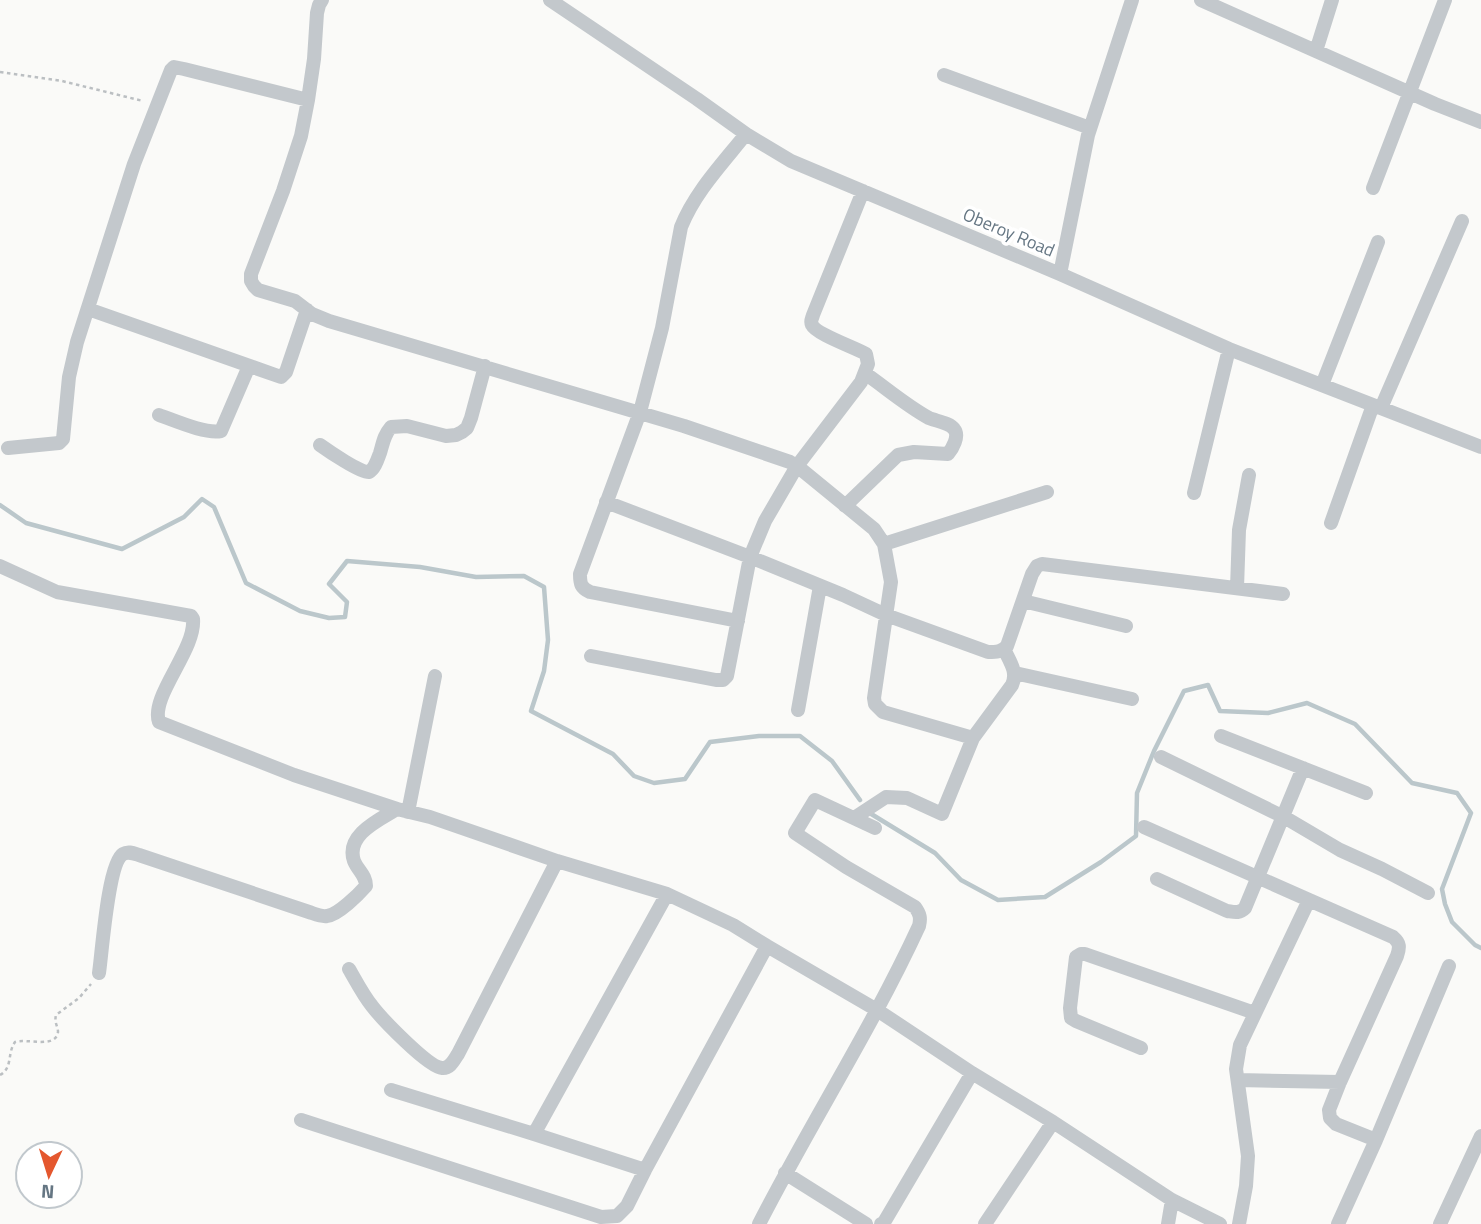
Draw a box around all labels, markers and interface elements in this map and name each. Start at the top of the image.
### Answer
street label: Oberoy Road [959,201,1059,263]
north arrow [14,1140,84,1210]
text: N [40,1178,55,1207]

